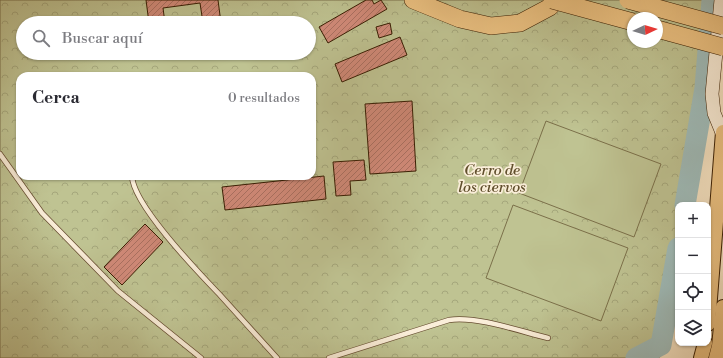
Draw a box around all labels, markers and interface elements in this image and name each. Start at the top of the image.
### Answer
north arrow [627,12,663,48]
search box [16,16,316,60]
icon: search [30,27,52,49]
text: Buscar aquí [62,29,143,48]
text: Cerca [32,87,80,109]
text: 0 resultados [228,90,300,106]
park label: Cerro de los ciervos [458,161,526,197]
map controls [675,202,711,346]
button: + [675,202,711,238]
button: − [675,238,711,274]
button: locate [675,274,711,310]
button: layers [675,310,711,346]

